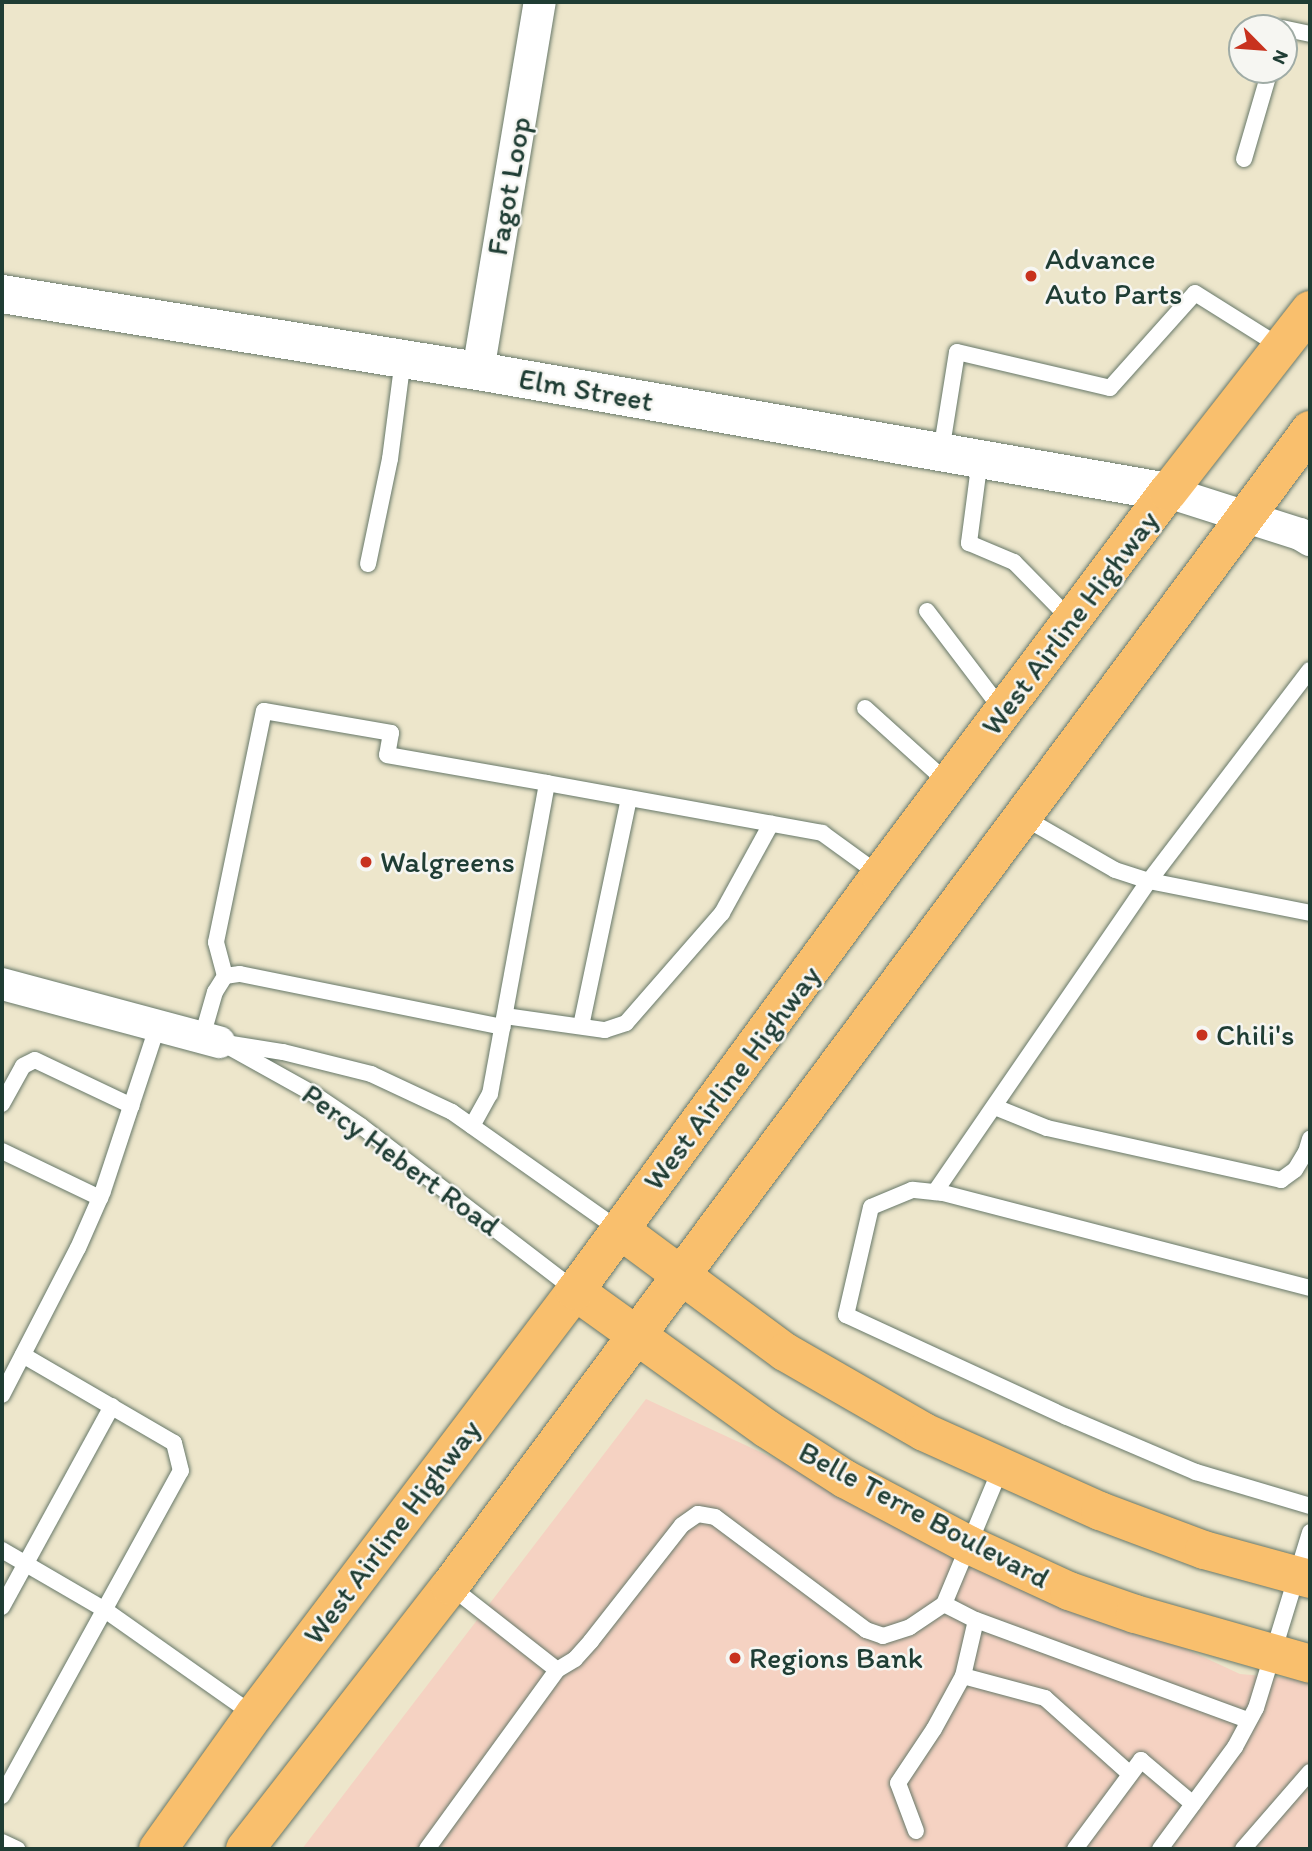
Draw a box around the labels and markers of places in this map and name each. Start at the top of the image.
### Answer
place label: Advance Auto Parts [1045,241,1182,312]
marker: Advance Auto Parts [1023,268,1039,284]
place label: Walgreens [380,844,515,880]
marker: Walgreens [358,854,374,870]
place label: Chili's [1216,1017,1294,1053]
marker: Chili's [1194,1027,1210,1043]
place label: Regions Bank [749,1640,923,1676]
marker: Regions Bank [727,1650,743,1666]

